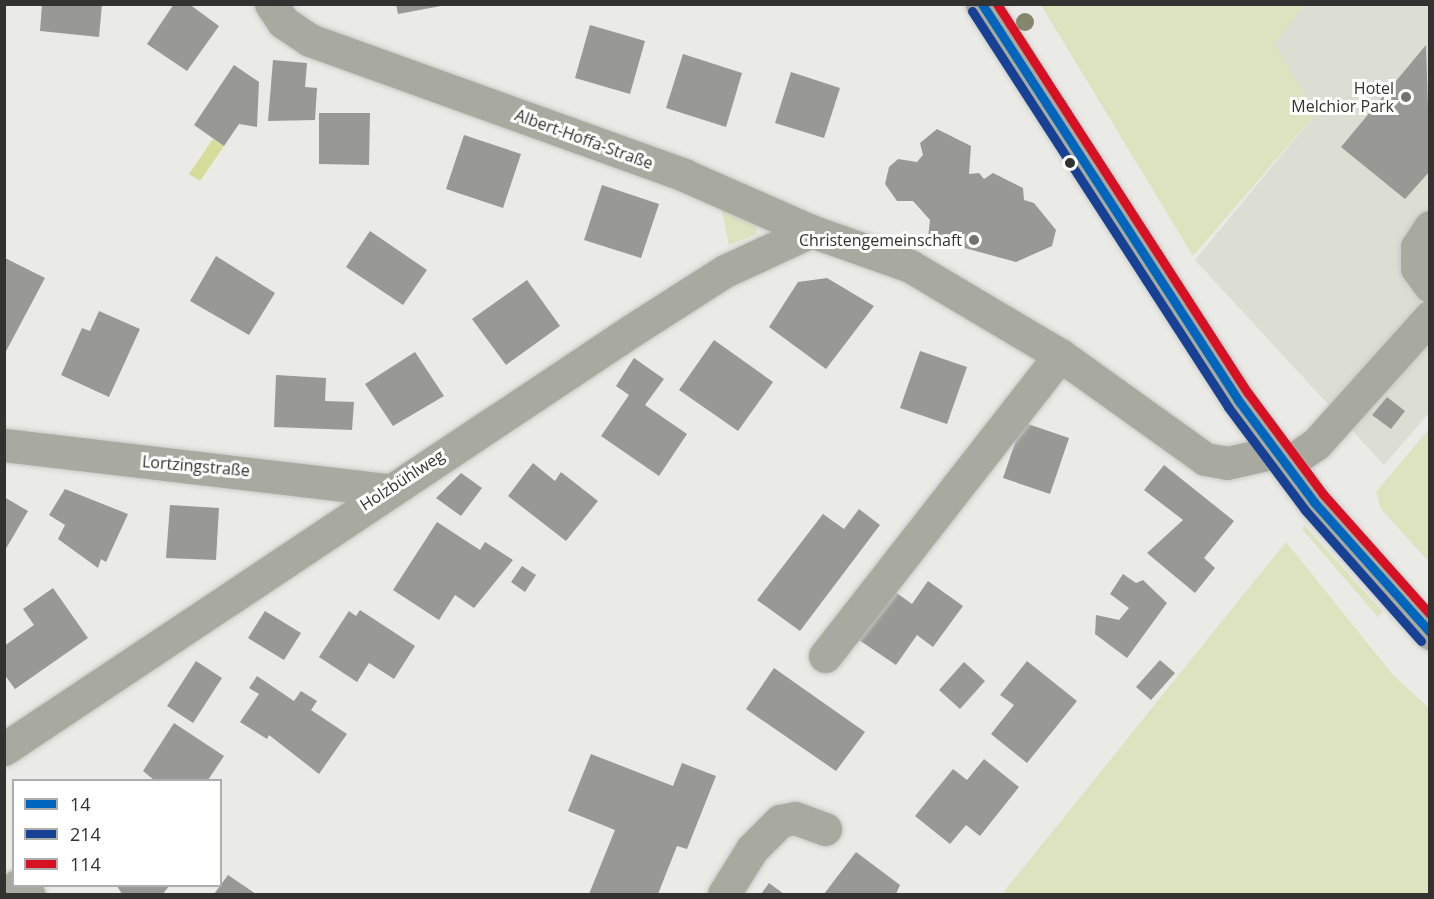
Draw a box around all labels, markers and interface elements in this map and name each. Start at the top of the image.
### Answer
place label: Hotel Melchior Park [1291,78,1394,116]
marker: Hotel Melchior Park [1399,90,1413,104]
street label: Albert-Hoffa-Straße [512,105,656,173]
unlabelled marker [1064,157,1076,169]
place label: Christengemeinschaft [799,230,962,250]
marker: Christengemeinschaft [967,233,981,247]
street label: Holzbühlweg [356,446,448,514]
street label: Lortzingstraße [141,452,251,480]
legend [12,779,222,887]
text: 14 [70,792,91,816]
text: 214 [70,822,101,846]
text: 114 [70,852,101,876]

